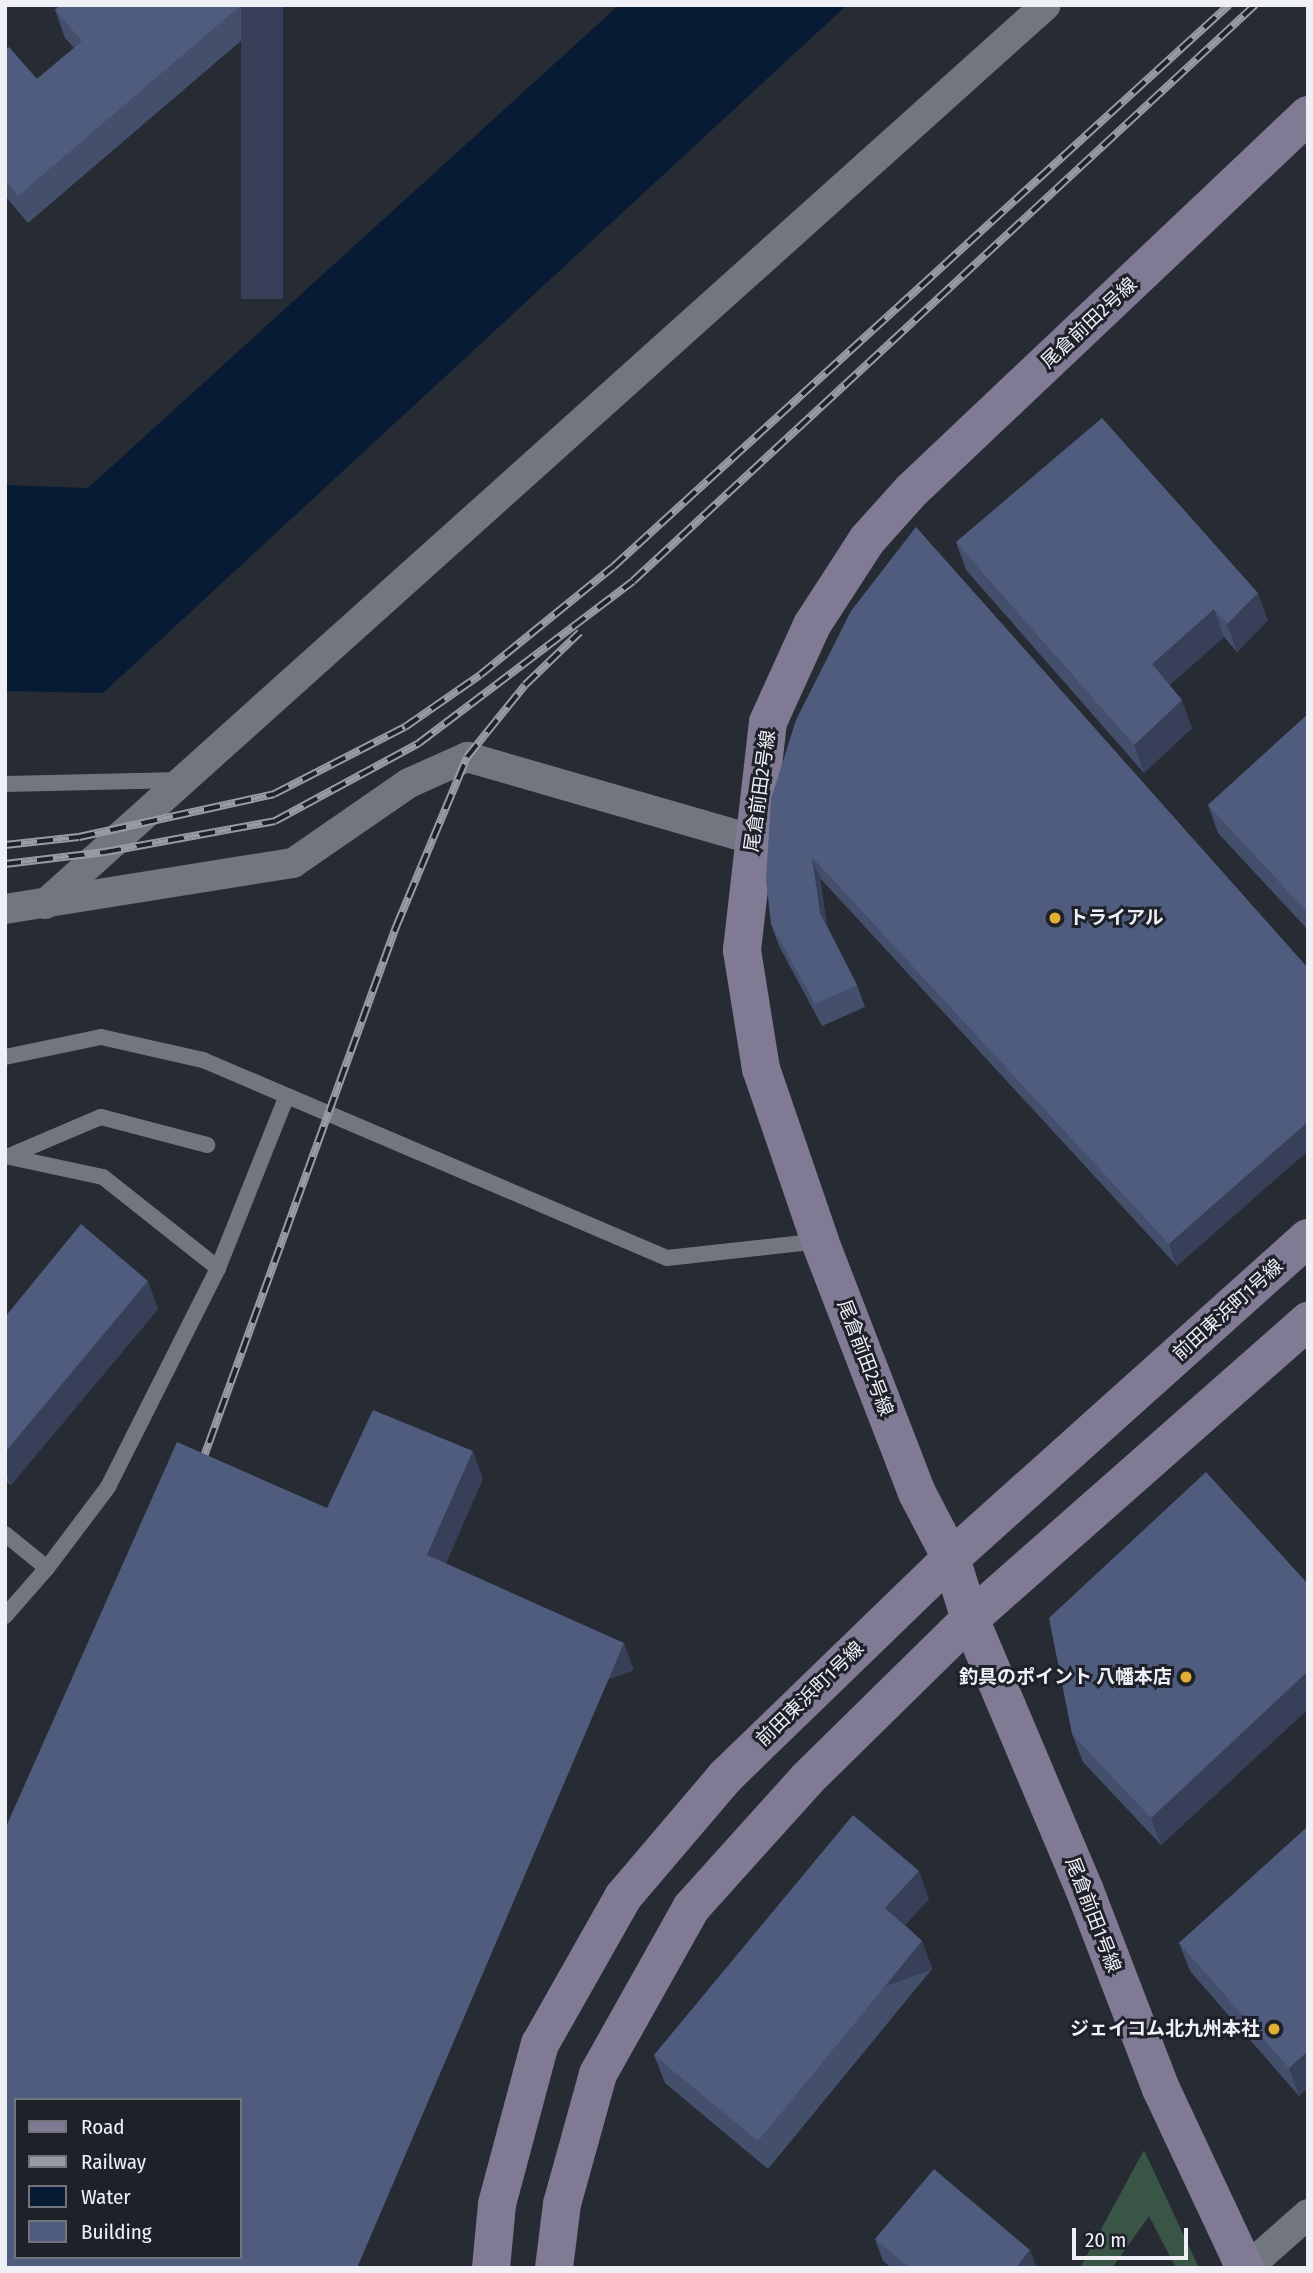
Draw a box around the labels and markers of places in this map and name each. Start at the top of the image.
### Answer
place label: トライアル [1069,907,1164,929]
marker: トライアル [1047,910,1063,926]
place label: 釣具のポイント 八幡本店 [959,1666,1172,1688]
marker: 釣具のポイント 八幡本店 [1178,1669,1194,1685]
place label: ジェイコム北九州本社 [1070,2018,1260,2040]
marker: ジェイコム北九州本社 [1266,2021,1282,2037]

